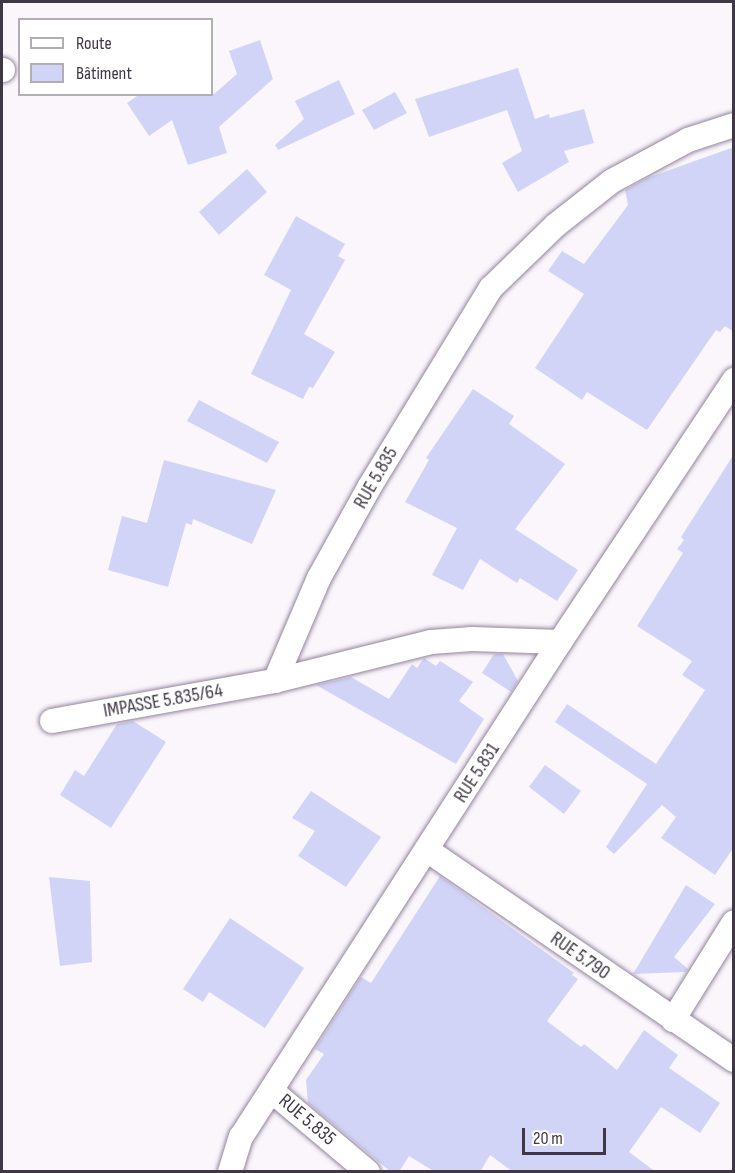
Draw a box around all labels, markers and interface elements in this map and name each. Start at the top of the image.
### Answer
legend [18,18,213,96]
text: Route [76,33,112,54]
text: Bâtiment [76,63,132,84]
street label: RUE 5.835 [349,443,403,513]
street label: IMPASSE 5.835/64 [101,679,225,723]
street label: RUE 5.831 [449,739,505,807]
street label: RUE 5.790 [546,927,614,985]
street label: RUE 5.835 [274,1089,340,1151]
scale bar [525,1116,609,1154]
text: 20 m [533,1128,563,1149]

